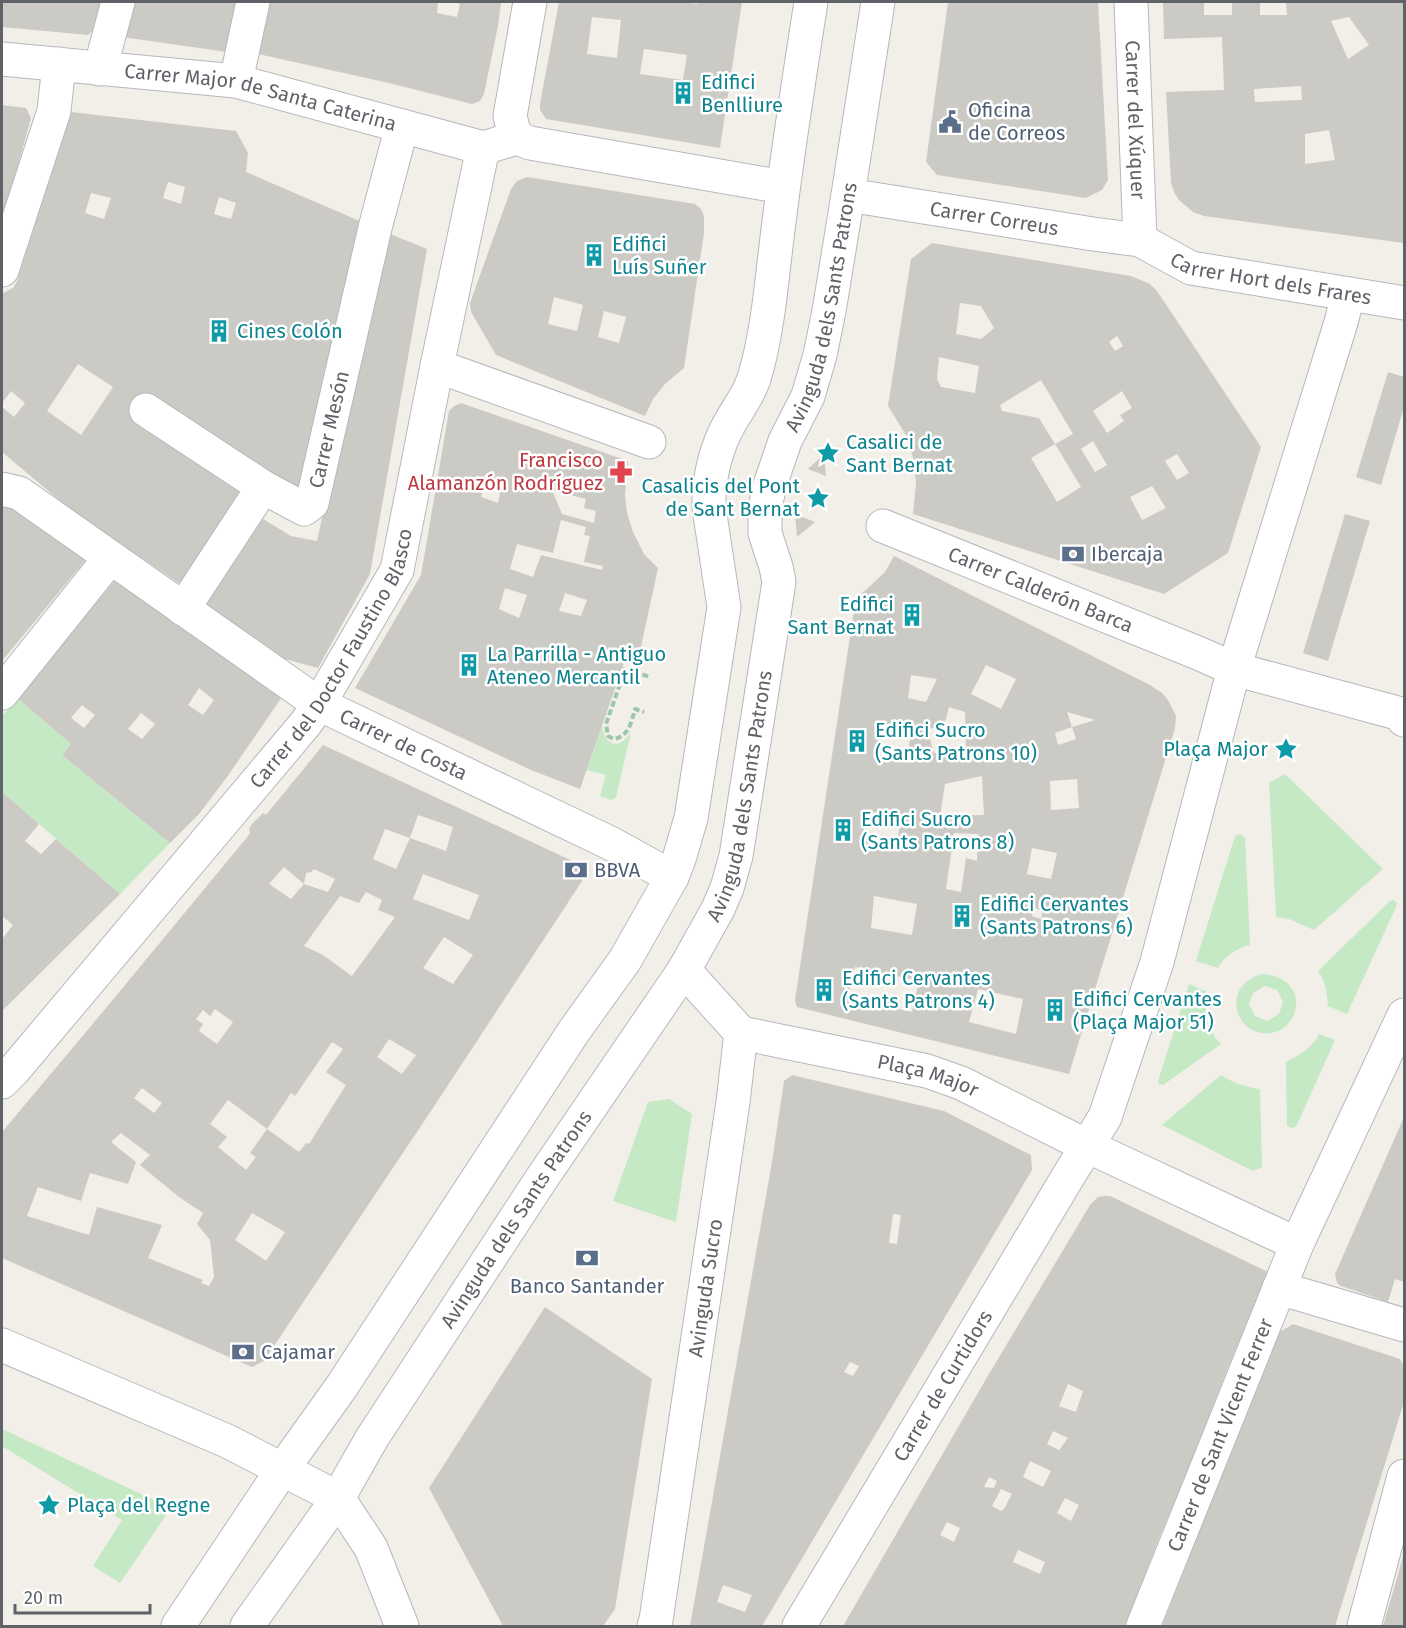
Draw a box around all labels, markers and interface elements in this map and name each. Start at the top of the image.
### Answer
street label: Carrer del Xúquer [1120,40,1150,200]
street label: Carrer Major de Santa Caterina [123,59,399,136]
place label: Edifici Benlliure [701,70,783,117]
building icon: Edifici Benlliure [670,80,696,106]
place label: Oficina de Correos [968,98,1065,145]
public building icon: Oficina de Correos [937,109,963,135]
street label: Avinguda dels Sants Patrons [780,181,862,436]
street label: Carrer Correus [928,196,1060,240]
place label: Edifici Luís Suñer [612,232,707,279]
building icon: Edifici Luís Suñer [581,242,607,268]
street label: Carrer Hort dels Frares [1166,247,1373,309]
building icon: Cines Colón [206,318,232,344]
place label: Cines Colón [237,319,343,343]
street label: Carrer Mesón [304,368,354,490]
place label: Casalici de Sant Bernat [846,430,953,477]
place icon: Casalici de Sant Bernat [815,440,841,466]
place label: Francisco Alamanzón Rodríguez [408,448,603,495]
pharmacy icon: Francisco Alamanzón Rodríguez [608,459,634,485]
place label: Casalicis del Pont de Sant Bernat [642,474,801,521]
place icon: Casalicis del Pont de Sant Bernat [805,485,831,511]
street label: Carrer del Doctor Faustino Blasco [245,526,417,793]
bank icon: Ibercaja [1060,541,1086,567]
street label: Carrer Calderón Barca [945,542,1137,638]
place label: Ibercaja [1091,542,1163,566]
place label: Edifici Sant Bernat [787,592,895,639]
building icon: Edifici Sant Bernat [899,602,925,628]
place label: La Parrilla - Antiguo Ateneo Mercantil [487,642,666,689]
building icon: La Parrilla - Antiguo Ateneo Mercantil [456,652,482,678]
street label: Avinguda dels Sants Patrons [701,669,777,926]
street label: Carrer de Costa [336,704,471,785]
place label: Edifici Sucro (Sants Patrons 10) [875,718,1037,765]
building icon: Edifici Sucro (Sants Patrons 10) [844,728,870,754]
place icon: Plaça Major [1273,736,1299,762]
place label: Plaça Major [1163,737,1268,762]
place label: Edifici Sucro (Sants Patrons 8) [861,807,1014,854]
building icon: Edifici Sucro (Sants Patrons 8) [830,817,856,843]
bank icon: BBVA [563,857,589,883]
place label: BBVA [594,858,641,882]
place label: Edifici Cervantes (Sants Patrons 6) [980,892,1133,939]
building icon: Edifici Cervantes (Sants Patrons 6) [949,903,975,929]
place label: Edifici Cervantes (Sants Patrons 4) [842,966,995,1013]
building icon: Edifici Cervantes (Sants Patrons 4) [811,977,837,1003]
place label: Edifici Cervantes (Plaça Major 51) [1073,987,1222,1035]
building icon: Edifici Cervantes (Plaça Major 51) [1042,997,1068,1023]
street label: Plaça Major [875,1049,983,1102]
street label: Avinguda dels Sants Patrons [435,1106,597,1332]
street label: Avinguda Sucro [683,1217,727,1359]
bank icon: Banco Santander [574,1245,600,1271]
place label: Banco Santander [510,1274,665,1298]
street label: Carrer de Curtidors [888,1306,997,1466]
street label: Carrer de Sant Vicent Ferrer [1162,1314,1278,1555]
bank icon: Cajamar [230,1339,256,1365]
place label: Cajamar [261,1340,335,1364]
place icon: Plaça del Regne [36,1492,62,1518]
place label: Plaça del Regne [67,1493,210,1518]
scale bar [15,1577,150,1615]
text: 20 m [24,1587,63,1609]

